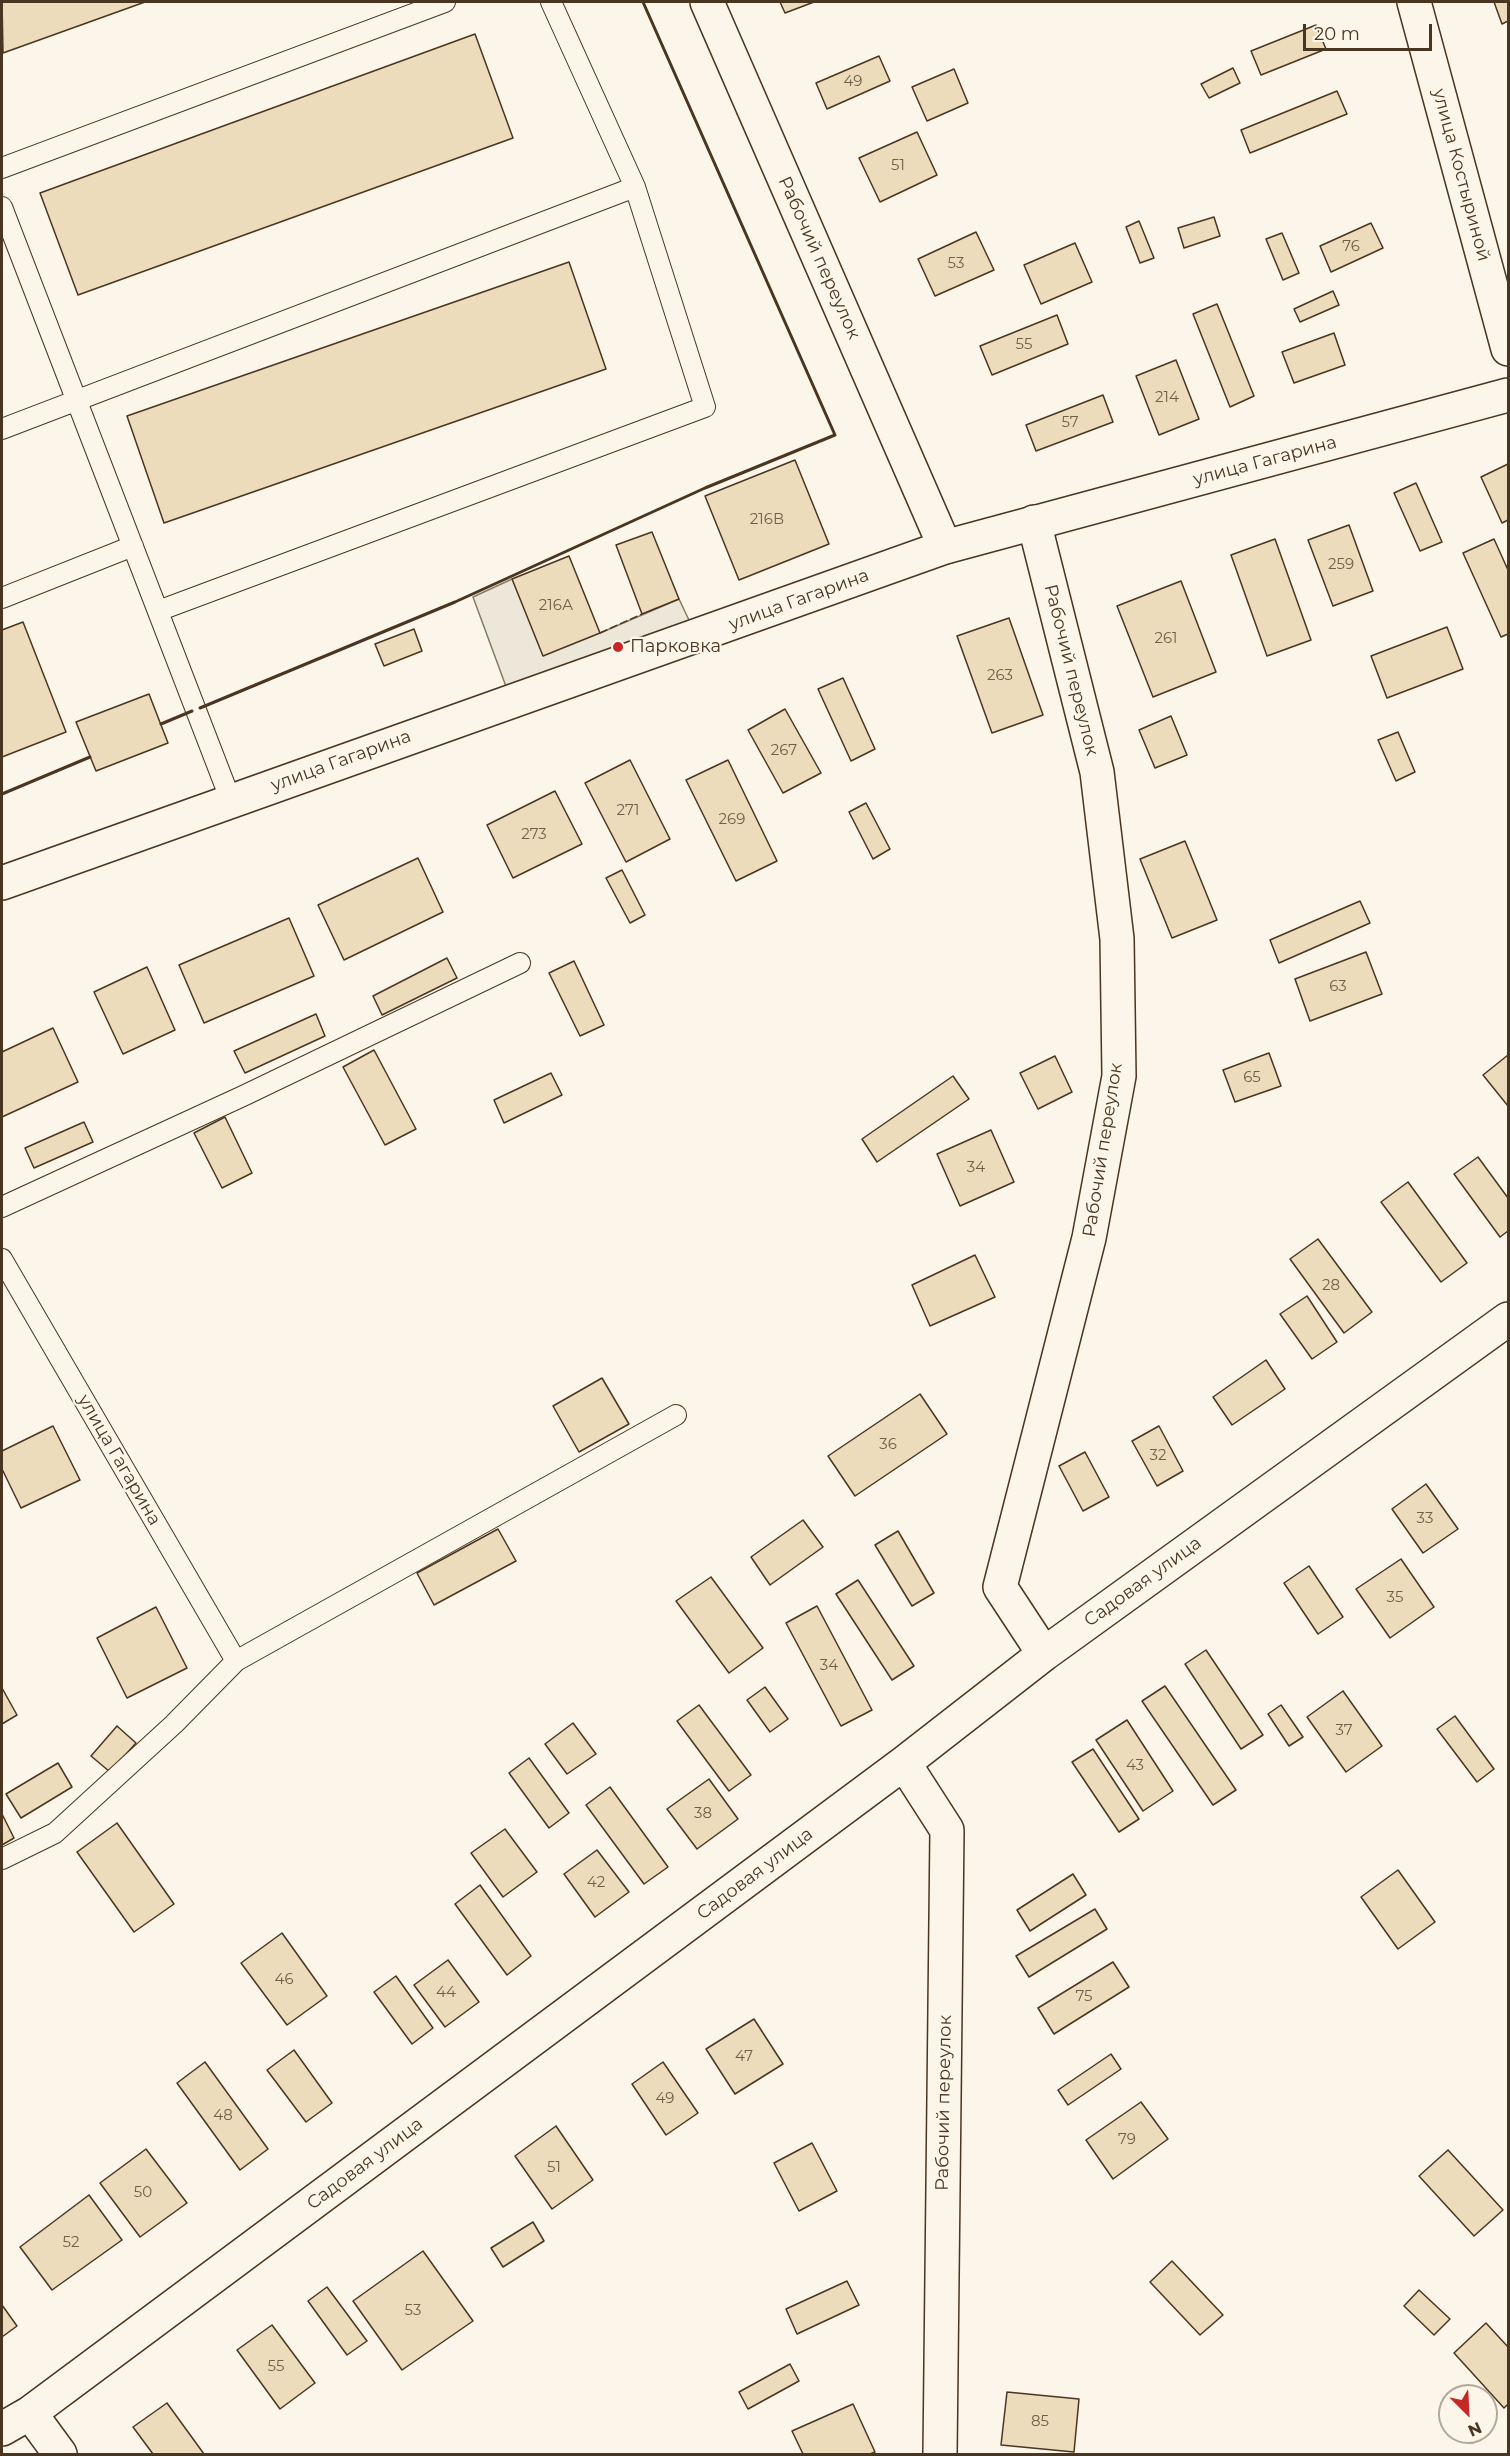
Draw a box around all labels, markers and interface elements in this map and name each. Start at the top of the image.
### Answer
scale bar [1306,12,1435,50]
text: 20 m [1314,23,1360,45]
house number: 49 [844,73,862,91]
street label: улица Костыриной [1428,86,1494,264]
house number: 51 [891,157,905,175]
street label: Рабочий переулок [773,173,865,343]
house number: 76 [1342,238,1360,256]
house number: 53 [948,255,964,273]
house number: 55 [1016,336,1032,354]
house number: 214 [1155,389,1179,407]
house number: 57 [1061,414,1079,432]
street label: улица Гагарина [1191,431,1339,491]
house number: 216В [750,511,784,529]
house number: 259 [1328,556,1354,574]
street label: улица Гагарина [726,565,872,635]
street label: Рабочий переулок [1039,582,1103,758]
house number: 216А [539,597,573,615]
house number: 261 [1154,630,1178,648]
place label: Парковка [630,636,721,658]
marker: Парковка [611,640,625,654]
house number: 263 [987,667,1013,685]
street label: улица Гагарина [268,726,414,796]
house number: 267 [771,742,797,760]
house number: 271 [617,802,639,820]
house number: 269 [719,811,745,829]
house number: 273 [521,826,547,844]
house number: 63 [1329,978,1347,996]
street label: Рабочий переулок [1079,1061,1127,1239]
house number: 65 [1243,1069,1261,1087]
house number: 34 [967,1159,985,1177]
house number: 28 [1322,1277,1340,1295]
street label: улица Гагарина [73,1391,165,1529]
house number: 36 [879,1436,897,1454]
house number: 32 [1150,1447,1166,1465]
house number: 33 [1417,1510,1433,1528]
street label: Садовая улица [1080,1532,1206,1632]
house number: 35 [1387,1589,1403,1607]
house number: 34 [820,1657,838,1675]
house number: 37 [1335,1722,1353,1740]
house number: 43 [1126,1757,1144,1775]
house number: 38 [694,1805,712,1823]
street label: Садовая улица [693,1823,817,1925]
house number: 42 [587,1874,605,1892]
house number: 46 [274,1971,294,1989]
house number: 44 [436,1984,456,2002]
house number: 75 [1075,1988,1093,2006]
street label: Рабочий переулок [932,2015,956,2191]
house number: 47 [735,2048,753,2066]
house number: 49 [656,2090,674,2108]
house number: 48 [213,2107,233,2125]
street label: Садовая улица [303,2113,427,2215]
house number: 79 [1118,2131,1136,2149]
house number: 51 [547,2159,561,2177]
house number: 50 [134,2184,152,2202]
house number: 52 [63,2234,79,2252]
house number: 53 [405,2302,421,2320]
house number: 55 [268,2358,284,2376]
north arrow [1438,2384,1498,2444]
house number: 85 [1031,2413,1049,2431]
text: N [1465,2418,1484,2440]

